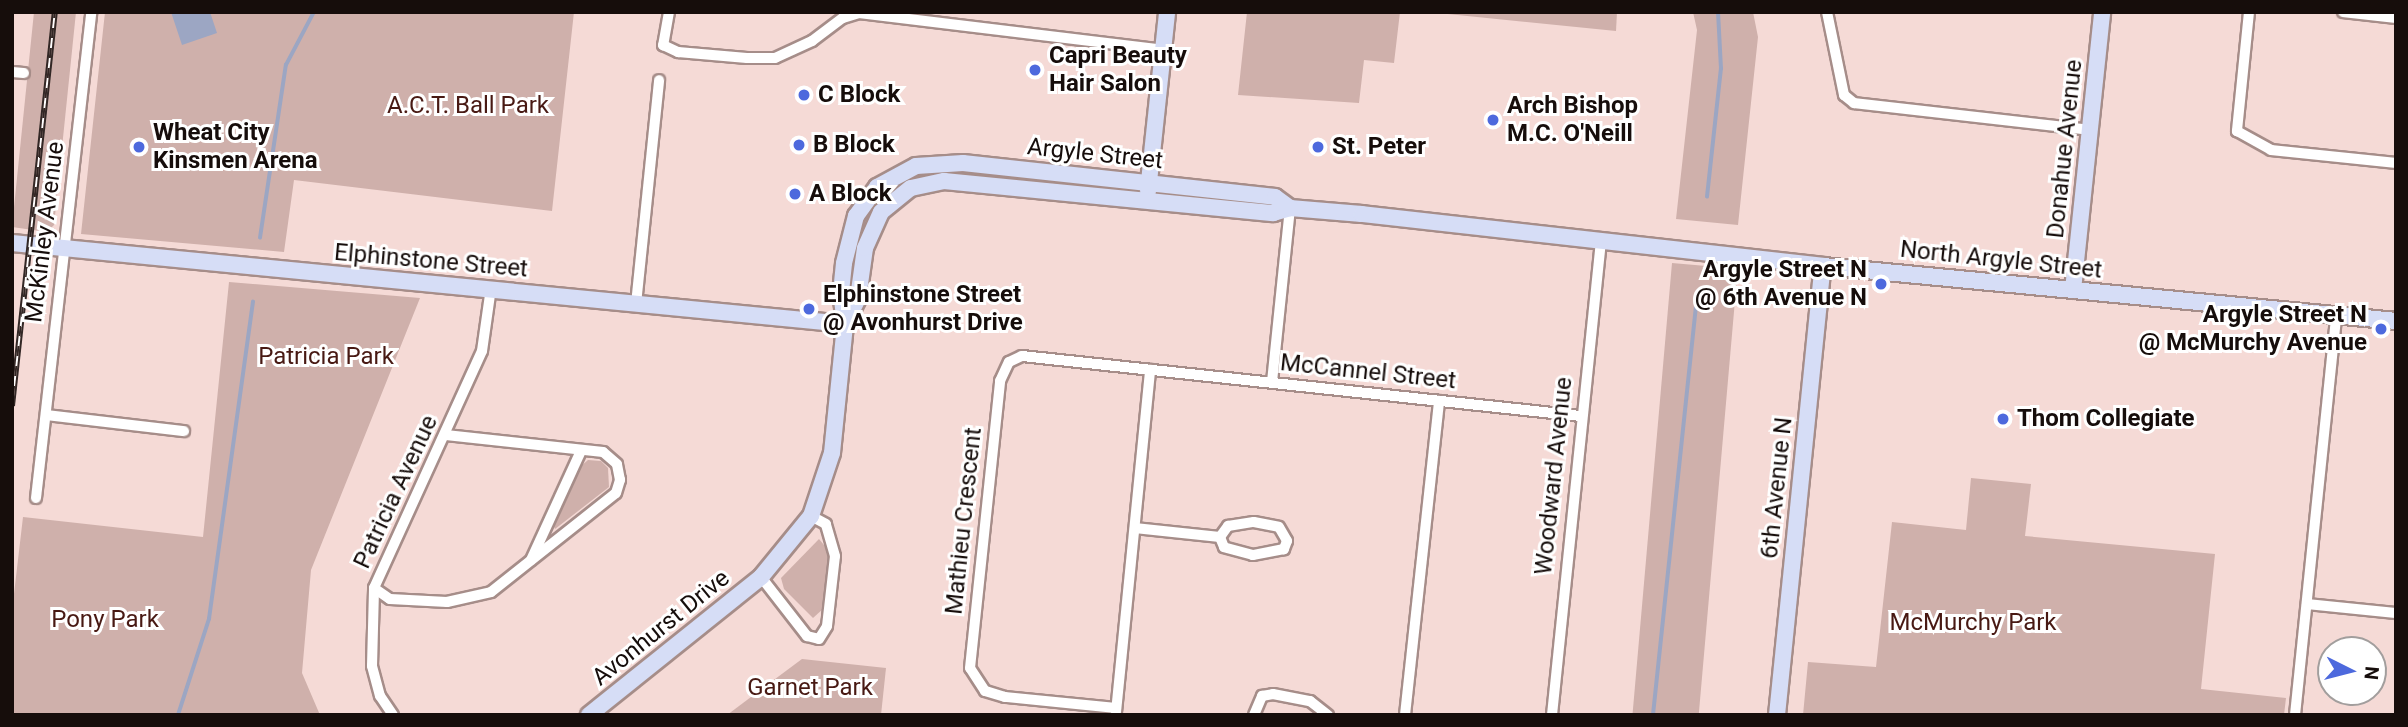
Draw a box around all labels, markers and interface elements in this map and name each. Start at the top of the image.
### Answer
place label: Capri Beauty Hair Salon [1049,42,1187,98]
street label: Donahue Avenue [2041,58,2089,240]
marker: Capri Beauty Hair Salon [1027,62,1043,78]
place label: C Block [818,81,900,109]
marker: C Block [796,87,812,103]
park label: A.C.T. Ball Park [387,92,549,120]
place label: Arch Bishop M.C. O'Neill [1507,92,1638,148]
marker: Arch Bishop M.C. O'Neill [1485,112,1501,128]
place label: Wheat City Kinsmen Arena [153,119,318,175]
place label: B Block [813,131,895,159]
street label: Argyle Street [1026,133,1164,175]
place label: St. Peter [1332,133,1426,161]
marker: B Block [791,137,807,153]
marker: Wheat City Kinsmen Arena [131,139,147,155]
marker: St. Peter [1310,139,1326,155]
street label: McKinley Avenue [20,140,70,324]
place label: A Block [809,180,892,208]
marker: A Block [787,186,803,202]
street label: North Argyle Street [1899,235,2103,285]
street label: Elphinstone Street [333,238,529,284]
place label: Argyle Street N @ 6th Avenue N [1695,256,1867,312]
marker: Argyle Street N @ 6th Avenue N [1873,276,1889,292]
place label: Elphinstone Street @ Avonhurst Drive [823,281,1023,337]
marker: Elphinstone Street @ Avonhurst Drive [801,301,817,317]
place label: Argyle Street N @ McMurchy Avenue [2139,301,2367,357]
marker: Argyle Street N @ McMurchy Avenue [2373,321,2389,337]
park label: Patricia Park [258,343,394,371]
street label: McCannel Street [1279,348,1457,396]
street label: Woodward Avenue [1529,376,1579,576]
place label: Thom Collegiate [2017,405,2195,433]
street label: Patricia Avenue [348,411,444,573]
marker: Thom Collegiate [1995,411,2011,427]
street label: 6th Avenue N [1755,416,1799,560]
street label: Mathieu Crescent [940,426,988,616]
street label: Avonhurst Drive [587,564,735,692]
park label: Pony Park [51,606,159,634]
park label: McMurchy Park [1889,609,2057,637]
north arrow [2317,636,2387,706]
text: N [2359,665,2384,681]
park label: Garnet Park [747,674,873,702]

